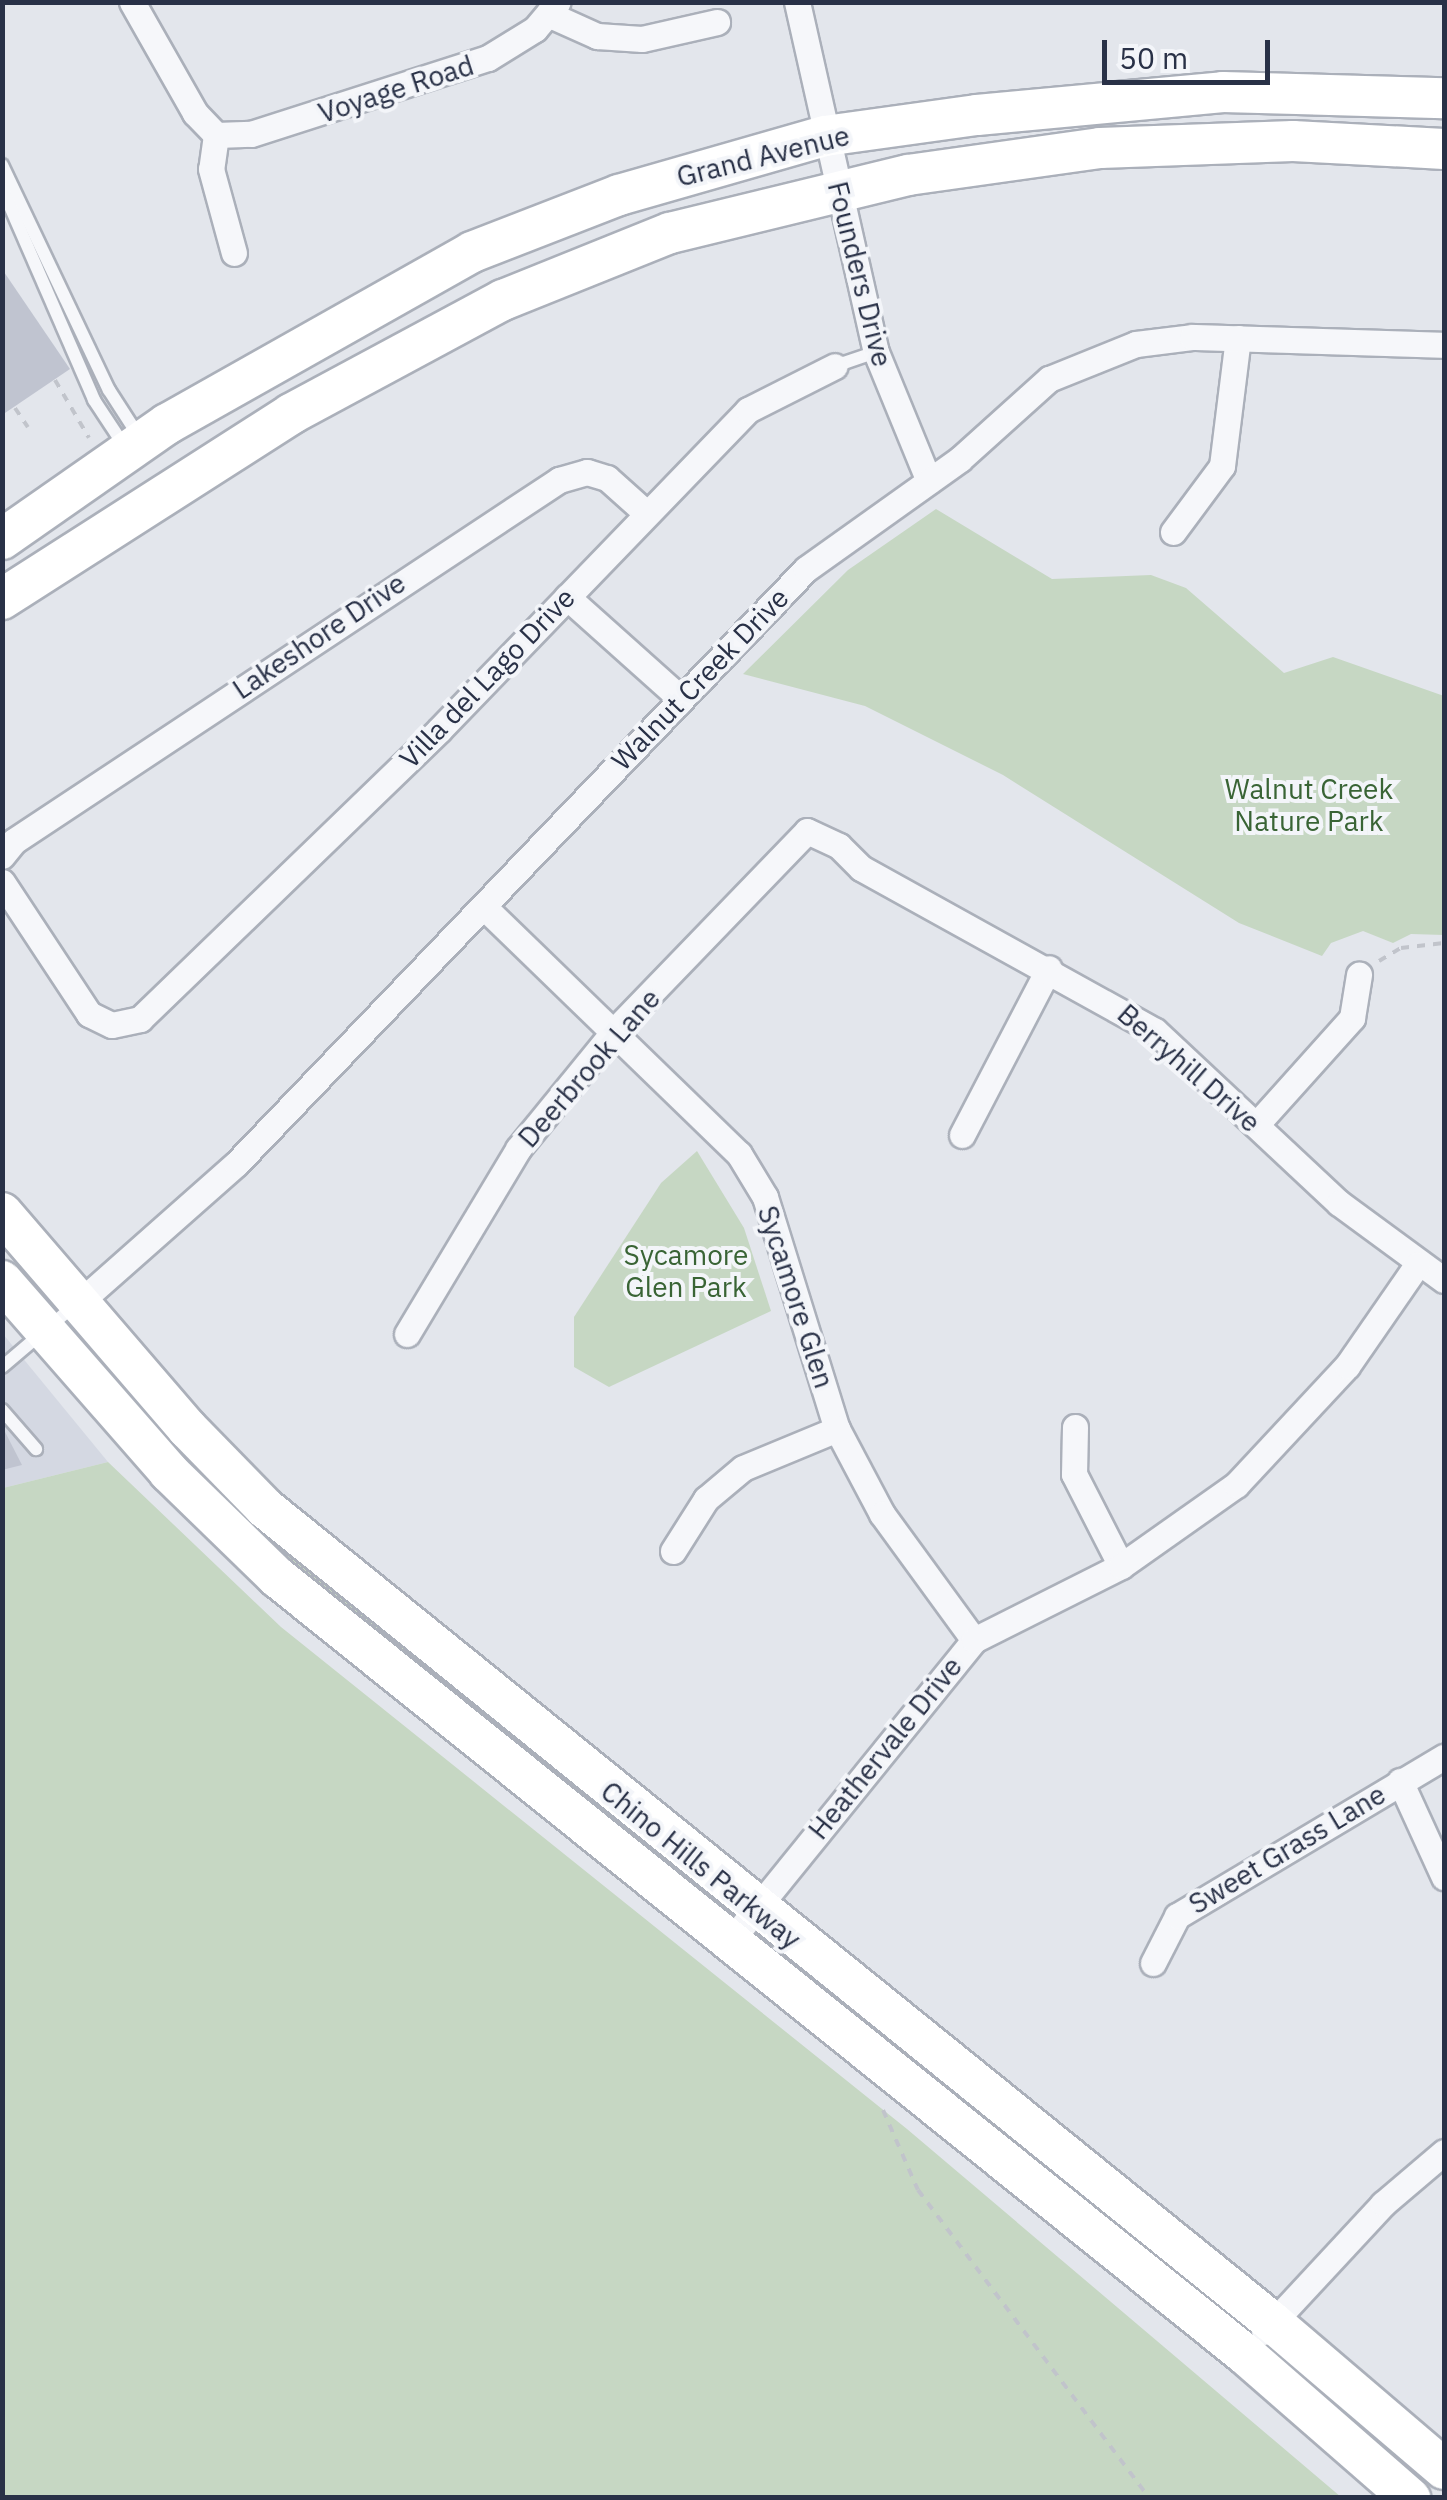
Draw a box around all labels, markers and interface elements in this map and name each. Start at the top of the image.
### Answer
scale bar [1107,20,1274,82]
text: 50 m [1119,38,1188,77]
street label: Voyage Road [314,48,478,130]
street label: Grand Avenue [673,118,853,194]
street label: Founders Drive [821,178,899,370]
street label: Lakeshore Drive [226,566,412,706]
street label: Villa del Lago Drive [392,581,582,775]
street label: Walnut Creek Drive [605,581,795,777]
park label: Walnut Creek Nature Park [1225,772,1393,838]
street label: Deerbrook Lane [511,982,667,1154]
street label: Berryhill Drive [1111,997,1267,1139]
street label: Sycamore Glen [751,1202,841,1392]
park label: Sycamore Glen Park [624,1238,748,1304]
street label: Heathervale Drive [801,1650,969,1846]
street label: Chino Hills Parkway [594,1774,808,1956]
street label: Sweet Grass Lane [1183,1777,1391,1921]

